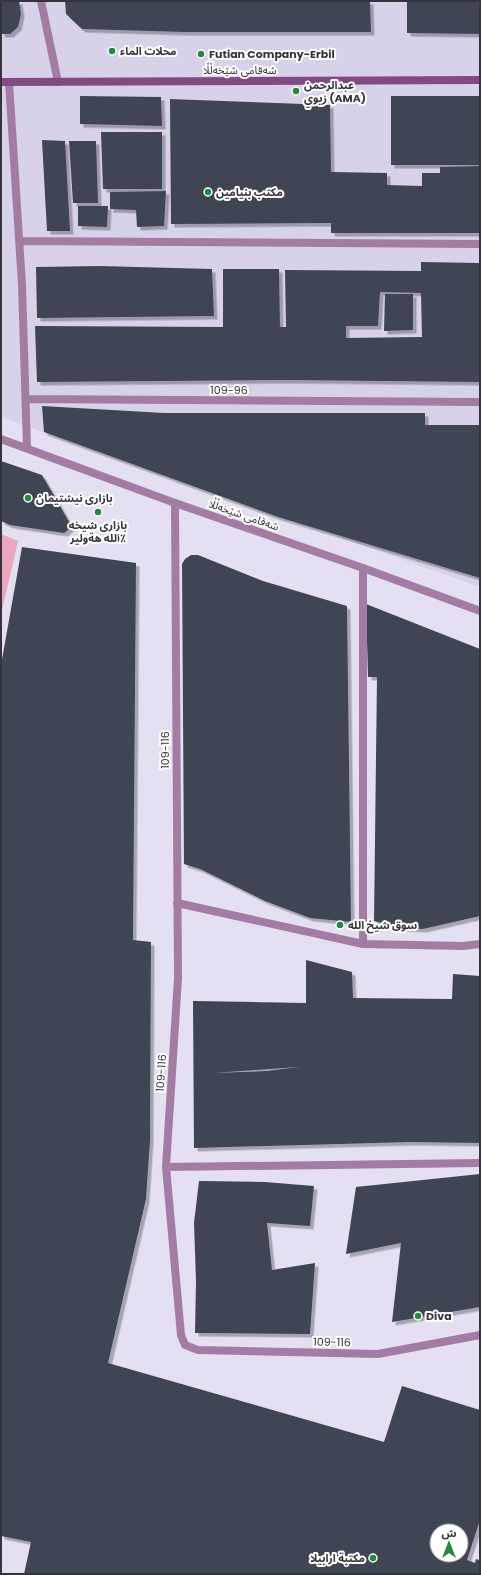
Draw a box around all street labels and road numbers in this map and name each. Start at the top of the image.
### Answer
street label: شەقامی شێخەڵڵا [203,62,277,78]
street label: 109-96 [210,382,248,398]
street label: شەقامی شێخەڵڵا [207,495,282,535]
street label: 109-116 [157,731,173,769]
street label: 109-116 [152,1054,170,1092]
street label: 109-116 [313,1334,351,1350]

